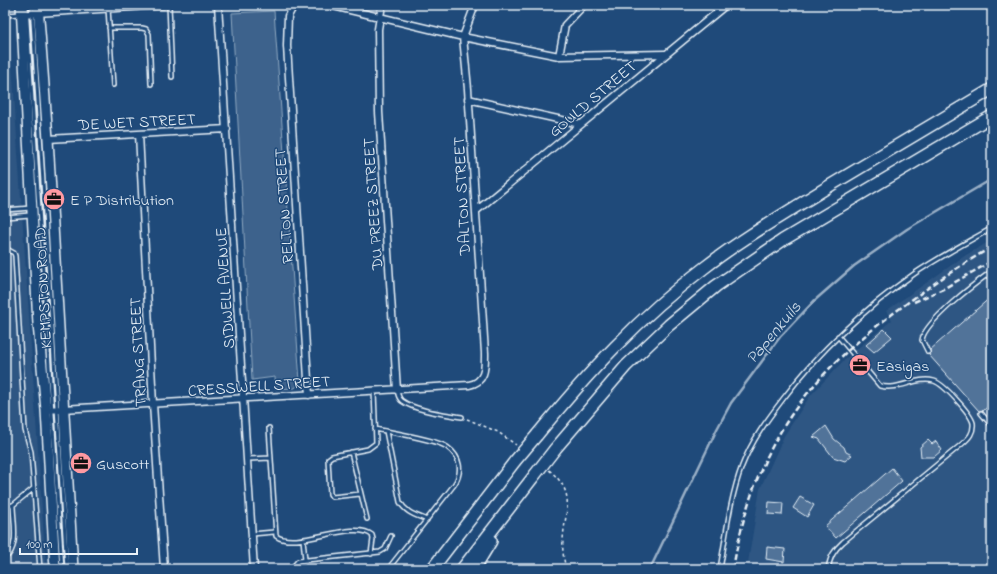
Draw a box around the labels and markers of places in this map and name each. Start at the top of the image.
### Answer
office icon: E P Distribution [41,186,67,212]
place label: E P Distribution [70,189,174,213]
office icon: Easigas [847,352,873,378]
place label: Easigas [876,355,929,379]
office icon: Guscott [68,450,94,476]
place label: Guscott [96,453,150,477]

